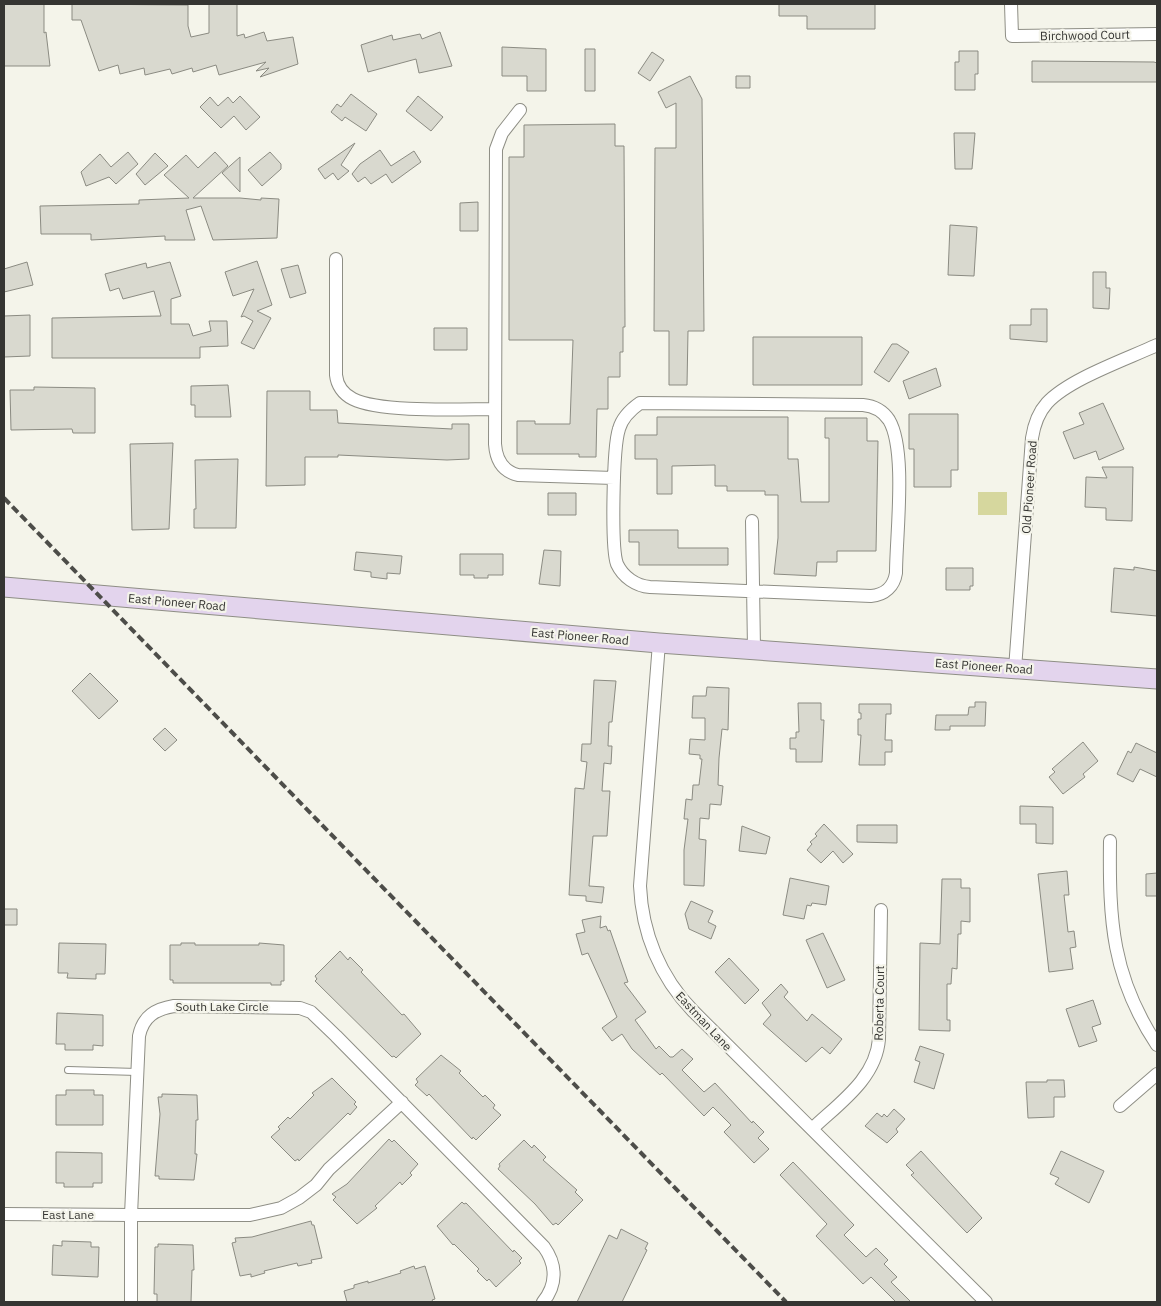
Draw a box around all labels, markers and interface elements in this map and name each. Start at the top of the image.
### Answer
street label: Birchwood Court [1040,27,1130,43]
street label: Old Pioneer Road [1018,440,1040,534]
street label: East Pioneer Road [128,590,226,614]
street label: East Pioneer Road [531,624,629,648]
street label: East Pioneer Road [935,655,1033,677]
street label: Roberta Court [871,965,887,1041]
street label: Eastman Lane [673,988,736,1054]
street label: South Lake Circle [175,999,269,1014]
street label: East Lane [42,1207,94,1222]

